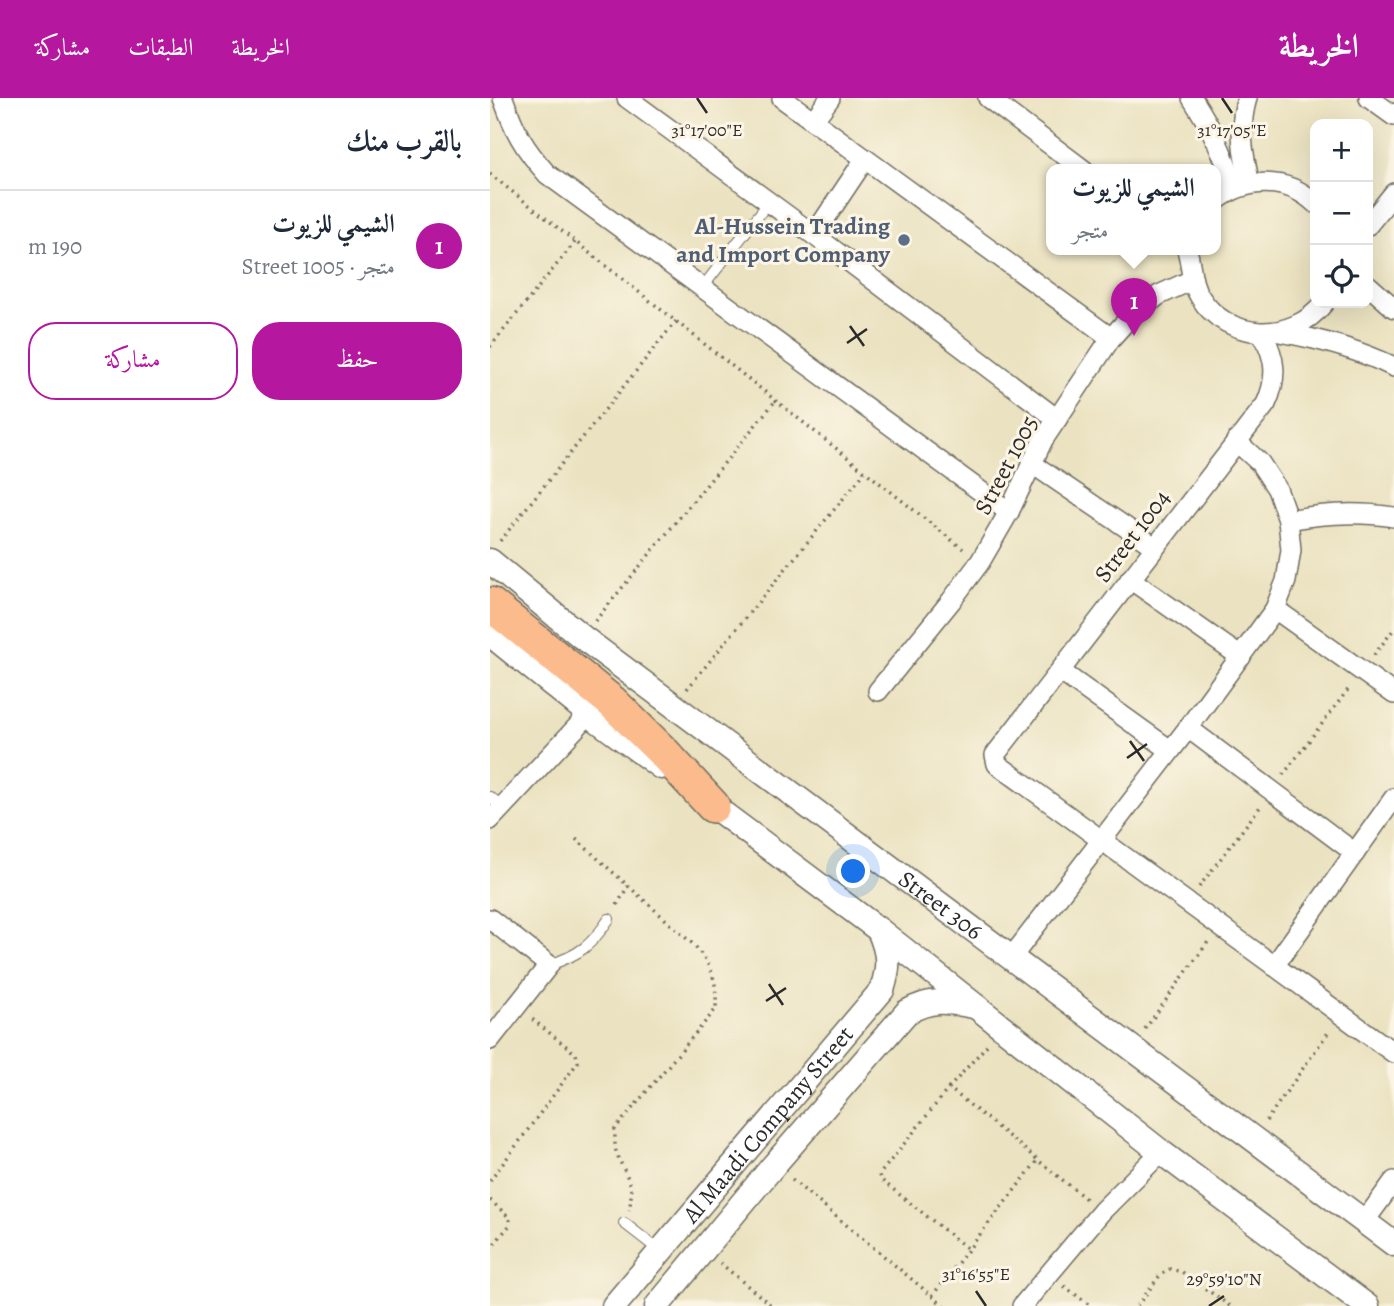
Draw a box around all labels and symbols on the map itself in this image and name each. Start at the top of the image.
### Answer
text: 31°17'00"E [671,118,743,142]
text: 31°17'05"E [1197,118,1267,142]
place label: Al-Hussein Trading and Import Company [676,210,891,270]
marker: Al-Hussein Trading and Import Company [896,232,912,248]
pin: 1 [1111,278,1157,336]
street label: Street 1005 [967,410,1045,520]
street label: Street 1004 [1087,483,1177,589]
your location [836,854,870,888]
street label: Street 306 [892,863,989,947]
street label: Al Maadi Company Street [675,1019,861,1230]
text: 31°16'55"E [942,1262,1010,1286]
text: 29°59'10"N [1186,1267,1262,1291]

